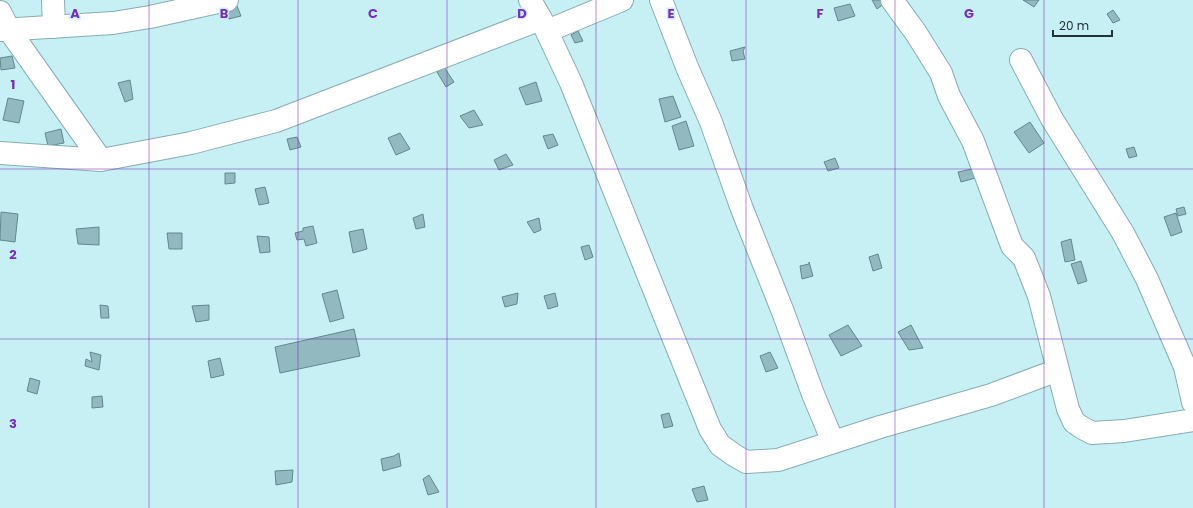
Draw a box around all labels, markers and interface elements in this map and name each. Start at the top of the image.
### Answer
text: A [70,4,80,23]
text: B [220,4,229,23]
text: C [368,4,378,23]
text: D [517,4,527,23]
text: E [667,4,675,23]
text: F [816,4,824,23]
text: G [964,4,974,23]
scale bar [1053,12,1112,38]
text: 20 m [1059,17,1089,34]
text: 1 [11,75,15,94]
text: 2 [9,245,17,264]
text: 3 [9,414,17,433]

